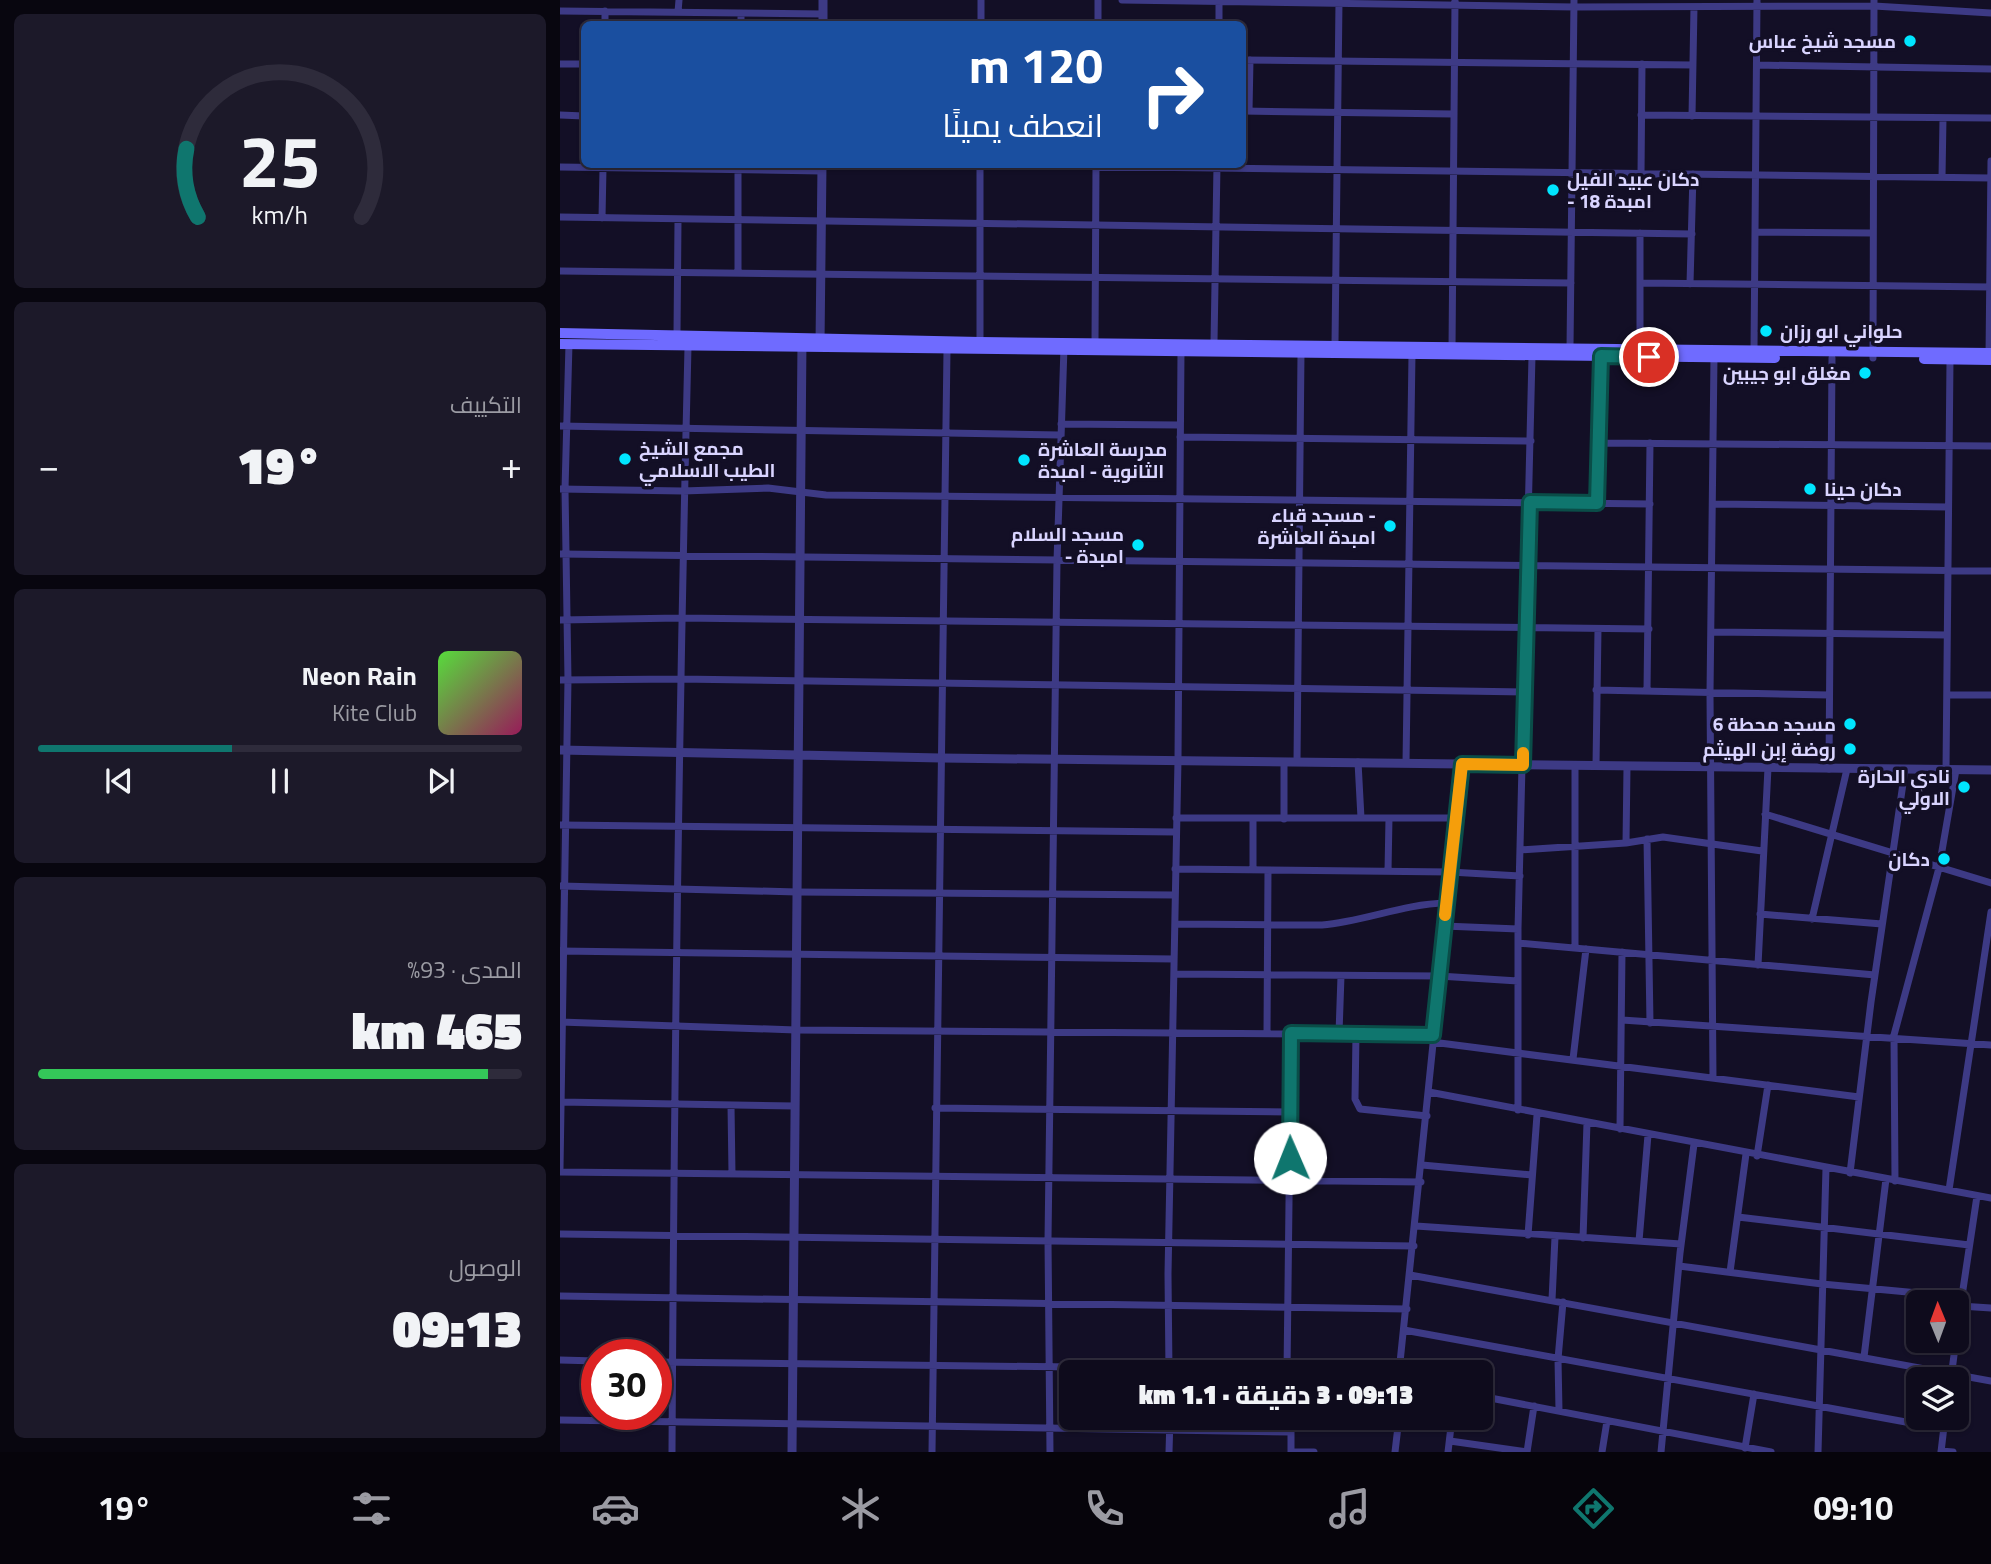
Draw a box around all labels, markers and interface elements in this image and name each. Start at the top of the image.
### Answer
place label: مسجد شيخ عباس [1749,26,1896,55]
text: 120 m [969,27,1103,102]
marker: مسجد شيخ عباس [1902,33,1918,49]
icon: right [1127,49,1218,140]
text: انعطف يمينًا [942,101,1103,149]
text: 25 [239,105,321,215]
place label: دكان عبيد الفيل - امبدة 18 [1567,164,1699,215]
marker: دكان عبيد الفيل - امبدة 18 [1545,182,1561,198]
text: km/h [252,196,308,234]
place label: حلواني ابو رزان [1780,316,1903,347]
marker: حلواني ابو رزان [1758,323,1774,339]
pin [1619,327,1679,387]
icon: arrive [1630,338,1668,376]
place label: مغلق ابو جيبين [1723,358,1851,387]
marker: مغلق ابو جيبين [1857,365,1873,381]
text: التكييف [450,387,522,422]
text: 19° [237,425,323,504]
place label: مجمع الشيخ الطيب الاسلامي [639,433,775,486]
place label: مدرسة العاشرة الثانوية - امبدة [1038,434,1167,485]
text: − [38,436,59,494]
text: + [501,436,522,494]
marker: مجمع الشيخ الطيب الاسلامي [617,451,633,467]
marker: مدرسة العاشرة الثانوية - امبدة [1016,452,1032,468]
place label: دكان حينا [1824,474,1902,503]
marker: دكان حينا [1802,481,1818,497]
place label: مسجد قباء - امبدة العاشرة [1257,500,1376,551]
marker: مسجد قباء - امبدة العاشرة [1382,518,1398,534]
place label: مسجد السلام - امبدة [1011,519,1124,570]
marker: مسجد السلام - امبدة [1130,537,1146,553]
text: Neon Rain [302,656,417,695]
text: Kite Club [332,695,417,730]
place label: مسجد محطة 6 [1713,709,1836,738]
marker: مسجد محطة 6 [1842,716,1858,732]
place label: روضة إبن الهيثم [1703,734,1836,763]
marker: روضة إبن الهيثم [1842,741,1858,757]
place label: نادي الحارة الاولي [1858,761,1950,814]
icon: previous [100,762,138,800]
icon: pause [261,762,299,800]
icon: next [422,762,460,800]
marker: نادي الحارة الاولي [1956,779,1972,795]
place label: دكان [1888,844,1930,873]
marker: دكان [1936,851,1952,867]
text: المدى · 93% [407,952,522,987]
text: 465 km [351,990,522,1069]
position arrow [1253,1121,1327,1195]
text: الوصول [449,1250,522,1285]
text: 09:13 [393,1288,522,1367]
north arrow [1906,1290,1969,1353]
map controls [1906,1290,1969,1430]
speed limit sign: 30 [581,1339,672,1430]
button: layers [1906,1367,1969,1430]
text: 09:13 · 3 دقيقة · 1.1 km [1139,1375,1413,1414]
text: 19° [98,1484,152,1532]
icon: filters [347,1484,396,1533]
icon: car [591,1484,640,1533]
icon: climate [836,1484,885,1533]
icon: phone [1080,1484,1129,1533]
icon: music [1325,1484,1374,1533]
icon: directions [1569,1484,1618,1533]
text: 09:10 [1813,1484,1893,1532]

